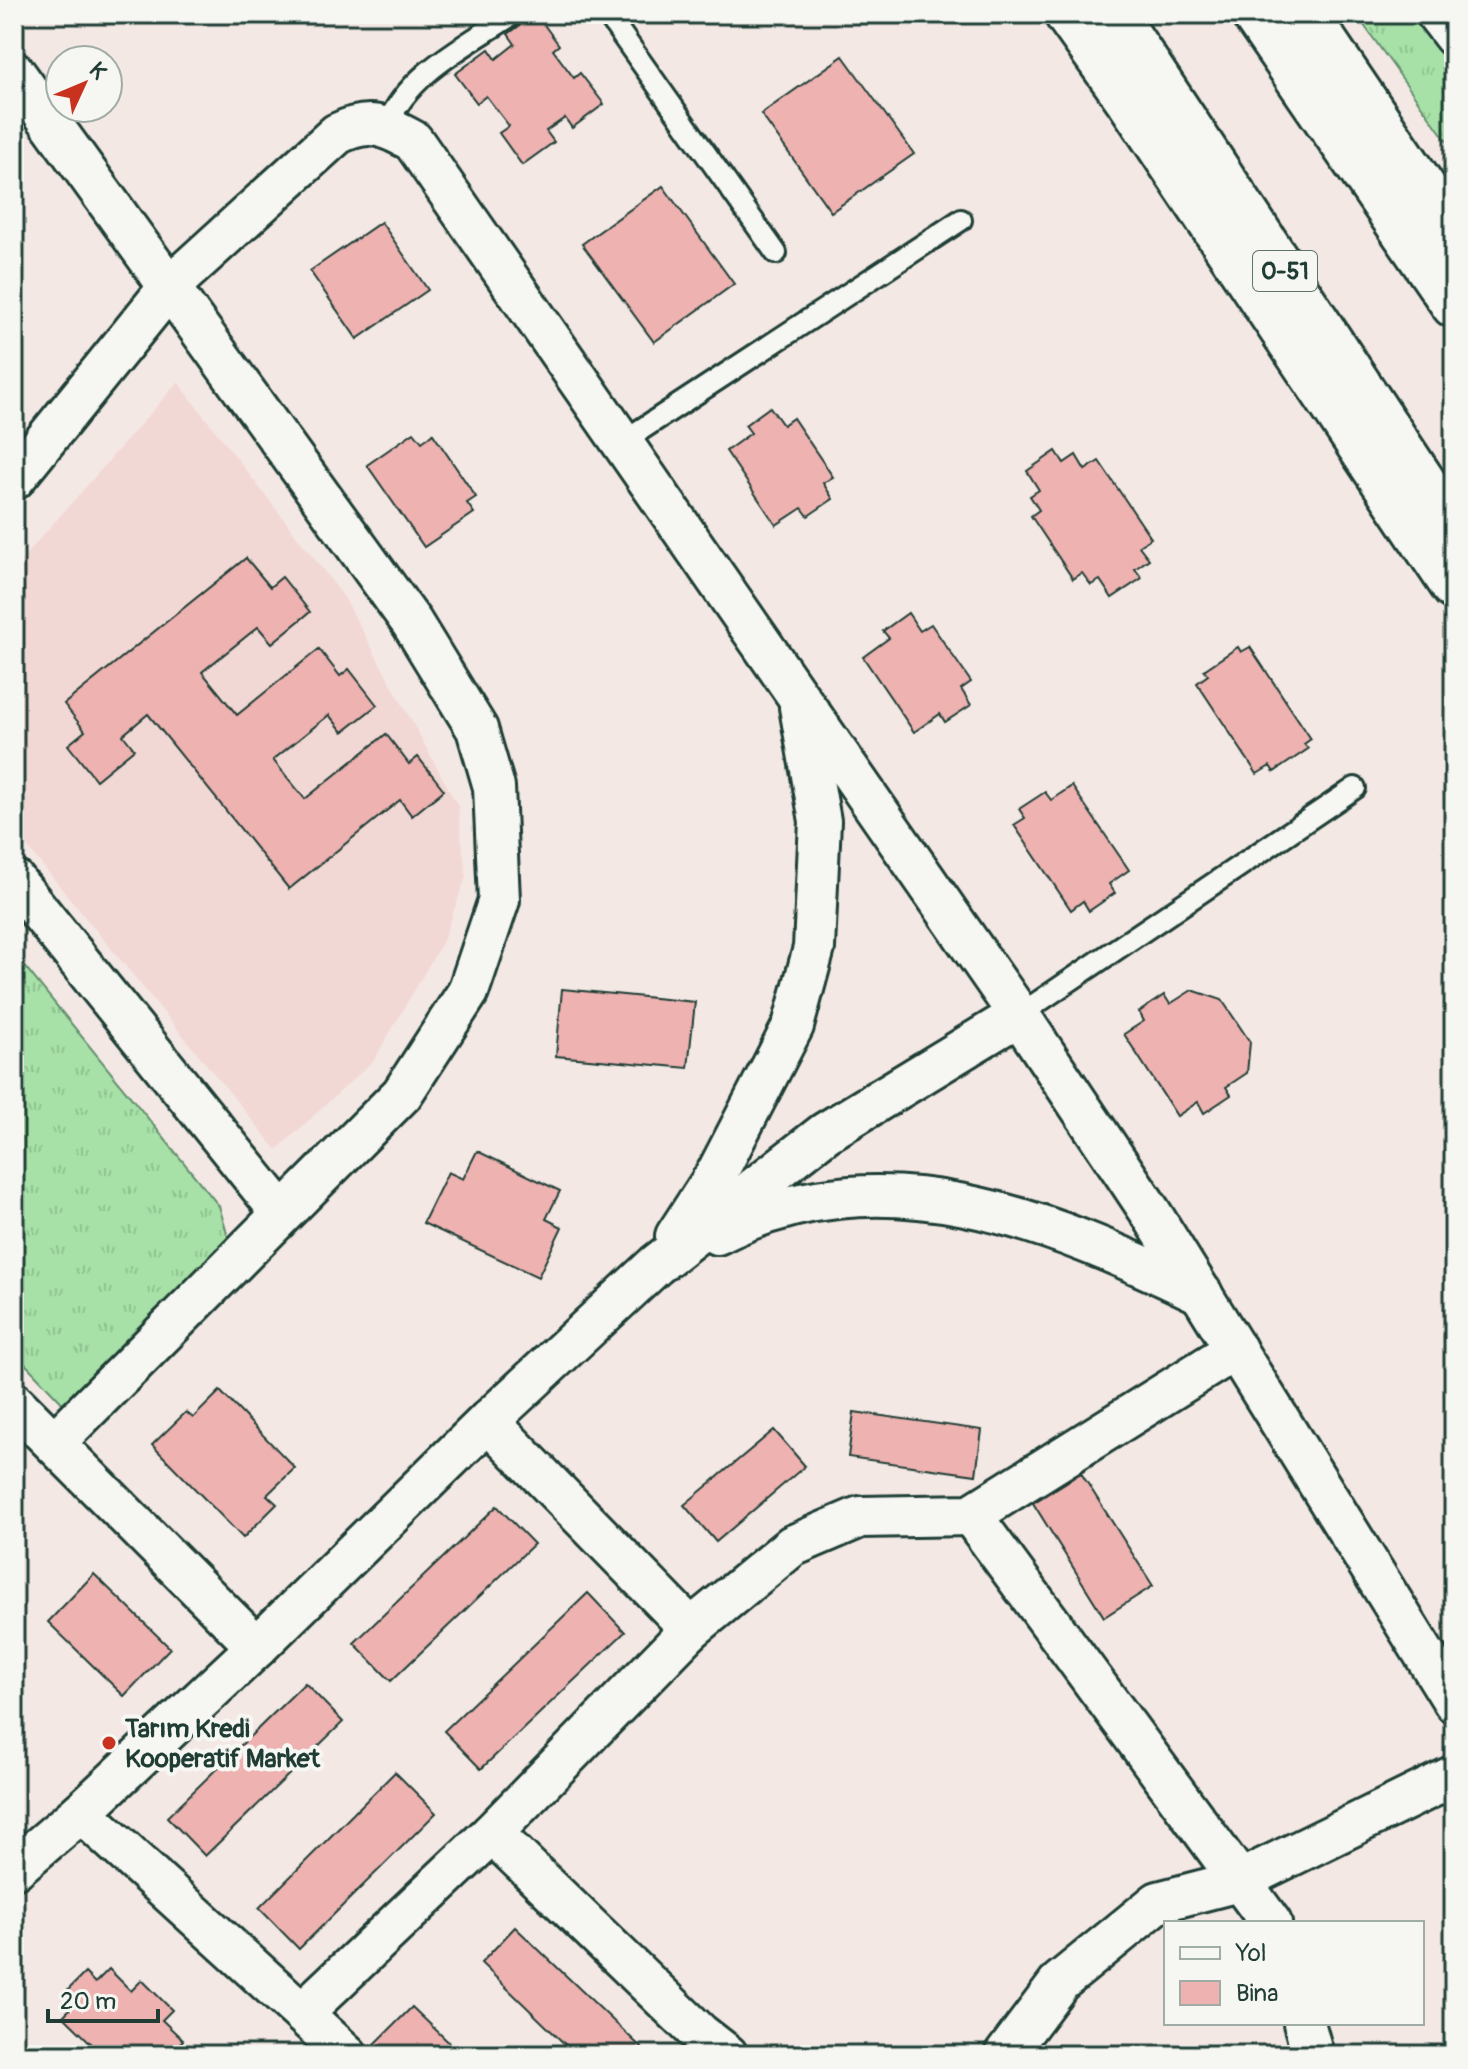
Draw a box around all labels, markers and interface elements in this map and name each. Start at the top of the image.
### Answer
north arrow [44,44,124,124]
text: K [83,56,113,86]
road number: O-51 [1253,251,1317,291]
place label: Tarım Kredi Kooperatif Market [124,1713,321,1775]
marker: Tarım Kredi Kooperatif Market [100,1734,118,1752]
legend [1164,1921,1424,2025]
text: Yol [1235,1939,1266,1968]
scale bar [48,1973,158,2023]
text: Bina [1236,1979,1278,2008]
text: 20 m [60,1987,116,2016]

